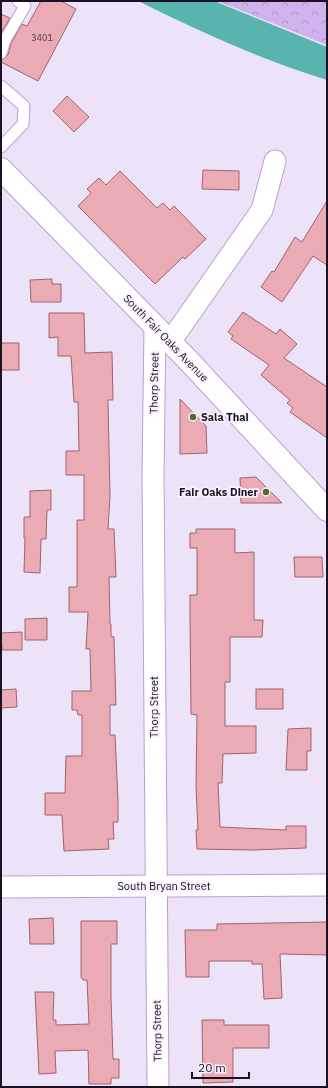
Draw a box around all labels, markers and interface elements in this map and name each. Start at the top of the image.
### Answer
house number: 3401 [31,32,53,43]
street label: South Fair Oaks Avenue [120,291,212,385]
street label: Thorp Street [146,352,162,414]
place label: Sala Thai [201,410,249,424]
marker: Sala Thai [188,412,198,422]
place label: Fair Oaks Diner [179,485,259,499]
marker: Fair Oaks Diner [261,487,271,497]
street label: Thorp Street [147,676,161,738]
street label: South Bryan Street [117,879,211,893]
street label: Thorp Street [149,1000,165,1062]
scale bar [192,1054,249,1080]
text: 20 m [198,1060,226,1075]

